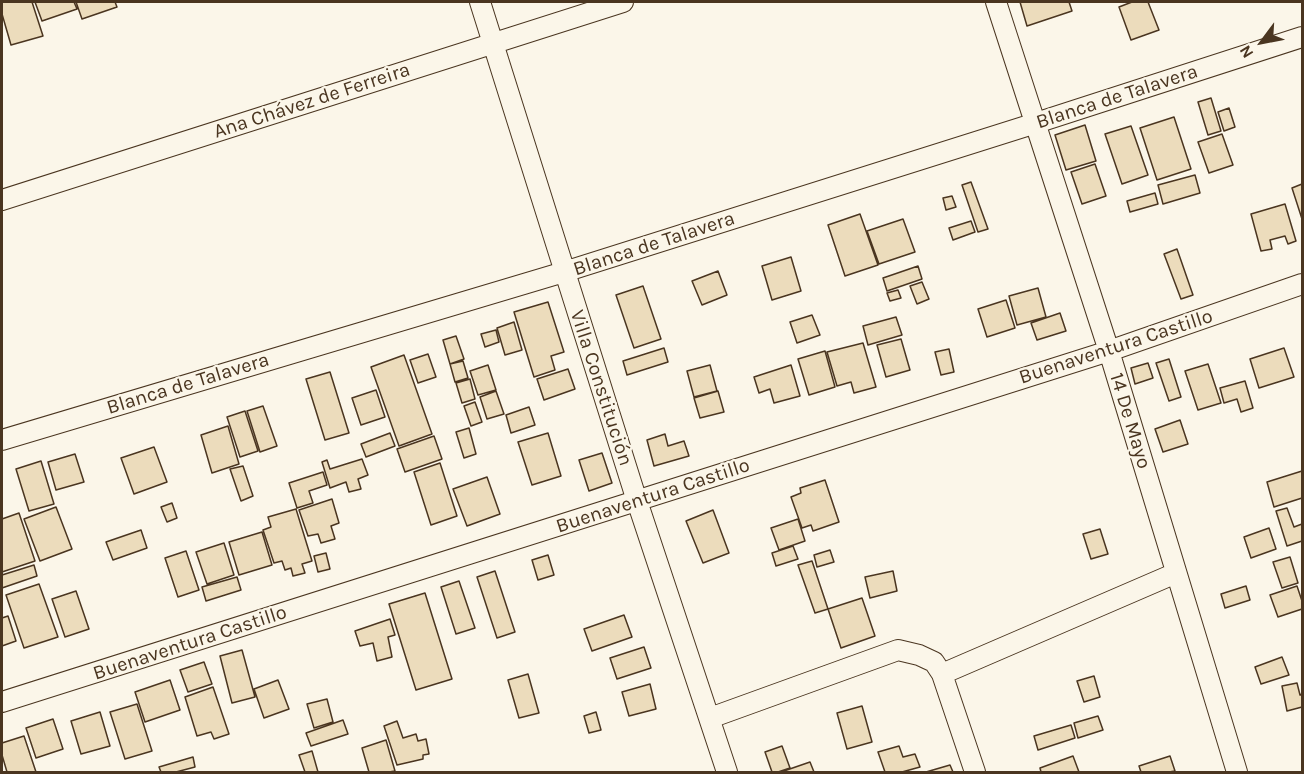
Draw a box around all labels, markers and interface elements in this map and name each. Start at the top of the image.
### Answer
north arrow [1232,12,1292,72]
text: N [1235,42,1257,62]
street label: Ana Chávez de Ferreira [211,58,413,144]
street label: Blanca de Talavera [1033,60,1201,134]
street label: Blanca de Talavera [570,207,738,281]
street label: Buenaventura Castillo [1016,304,1216,390]
street label: Villa Constitución [565,307,637,469]
street label: Blanca de Talavera [104,348,272,420]
street label: 14 De Mayo [1104,370,1156,472]
street label: Buenaventura Castillo [553,453,753,539]
street label: Buenaventura Castillo [90,600,290,686]

